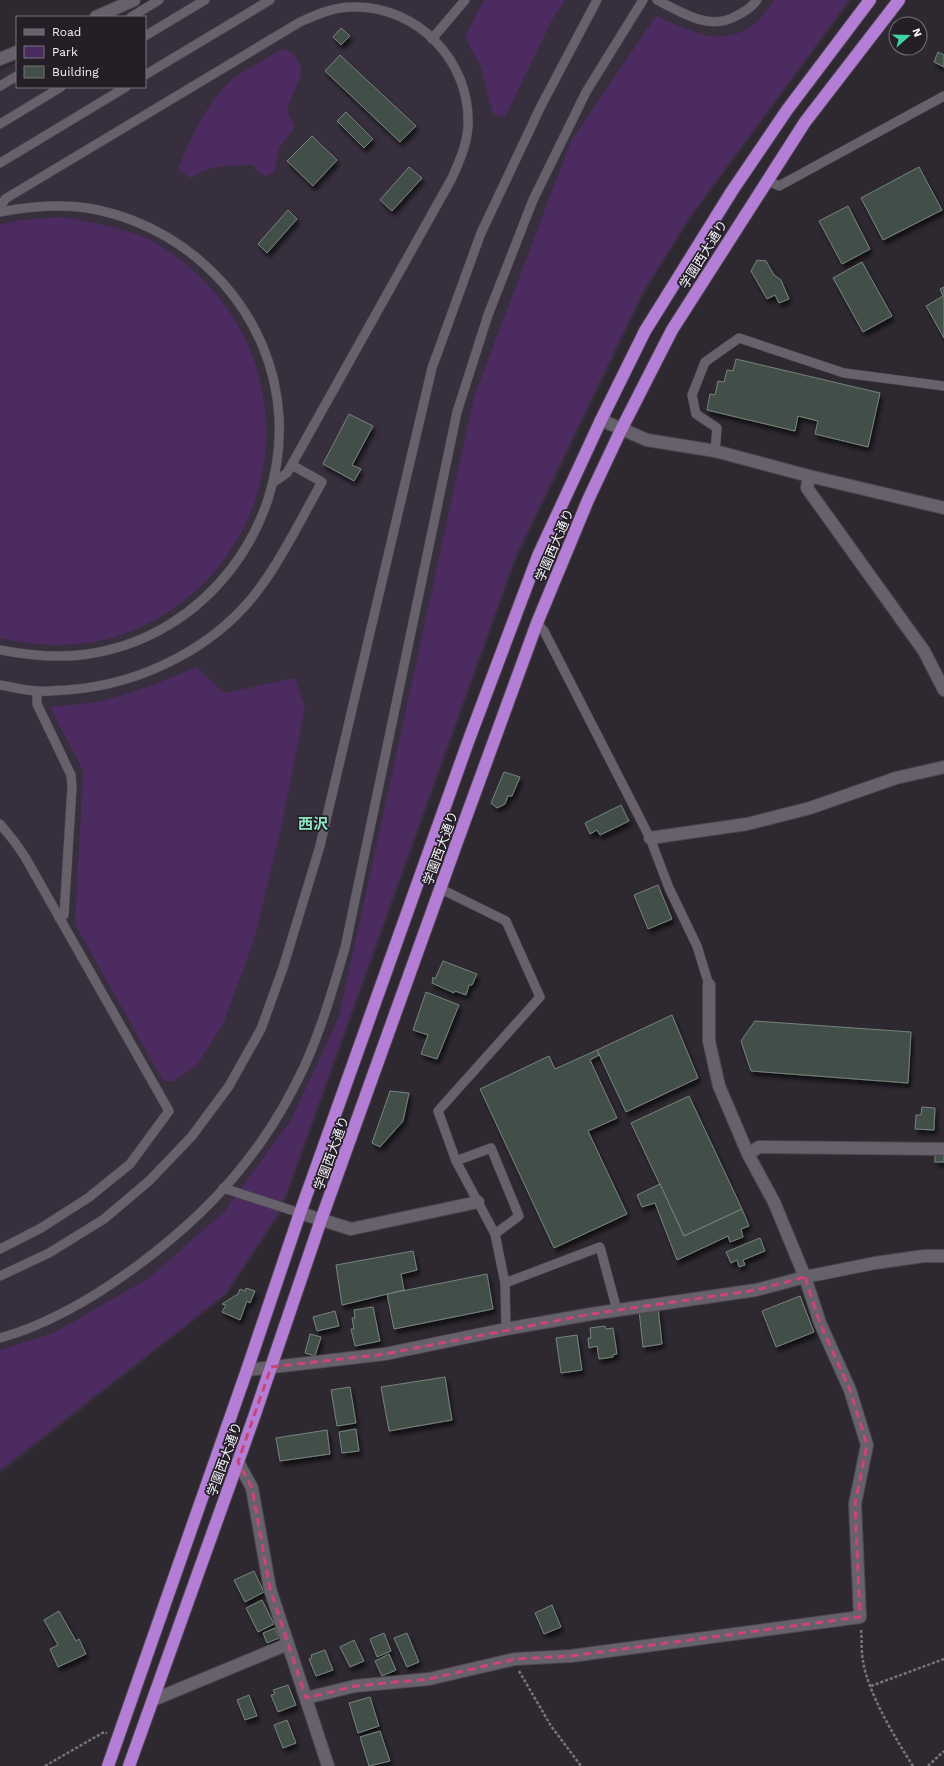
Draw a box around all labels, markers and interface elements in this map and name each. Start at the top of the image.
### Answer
legend [16,16,146,88]
north arrow [888,16,928,56]
text: Road [52,25,81,39]
text: N [909,27,924,39]
text: Park [52,45,78,59]
text: Building [52,65,99,79]
street label: 学園西大通り [676,217,730,291]
street label: 学園西大通り [532,506,577,584]
street label: 学園西大通り [420,809,461,887]
district label: 西沢 [298,815,328,833]
street label: 学園西大通り [311,1114,352,1192]
street label: 学園西大通り [204,1420,245,1498]

